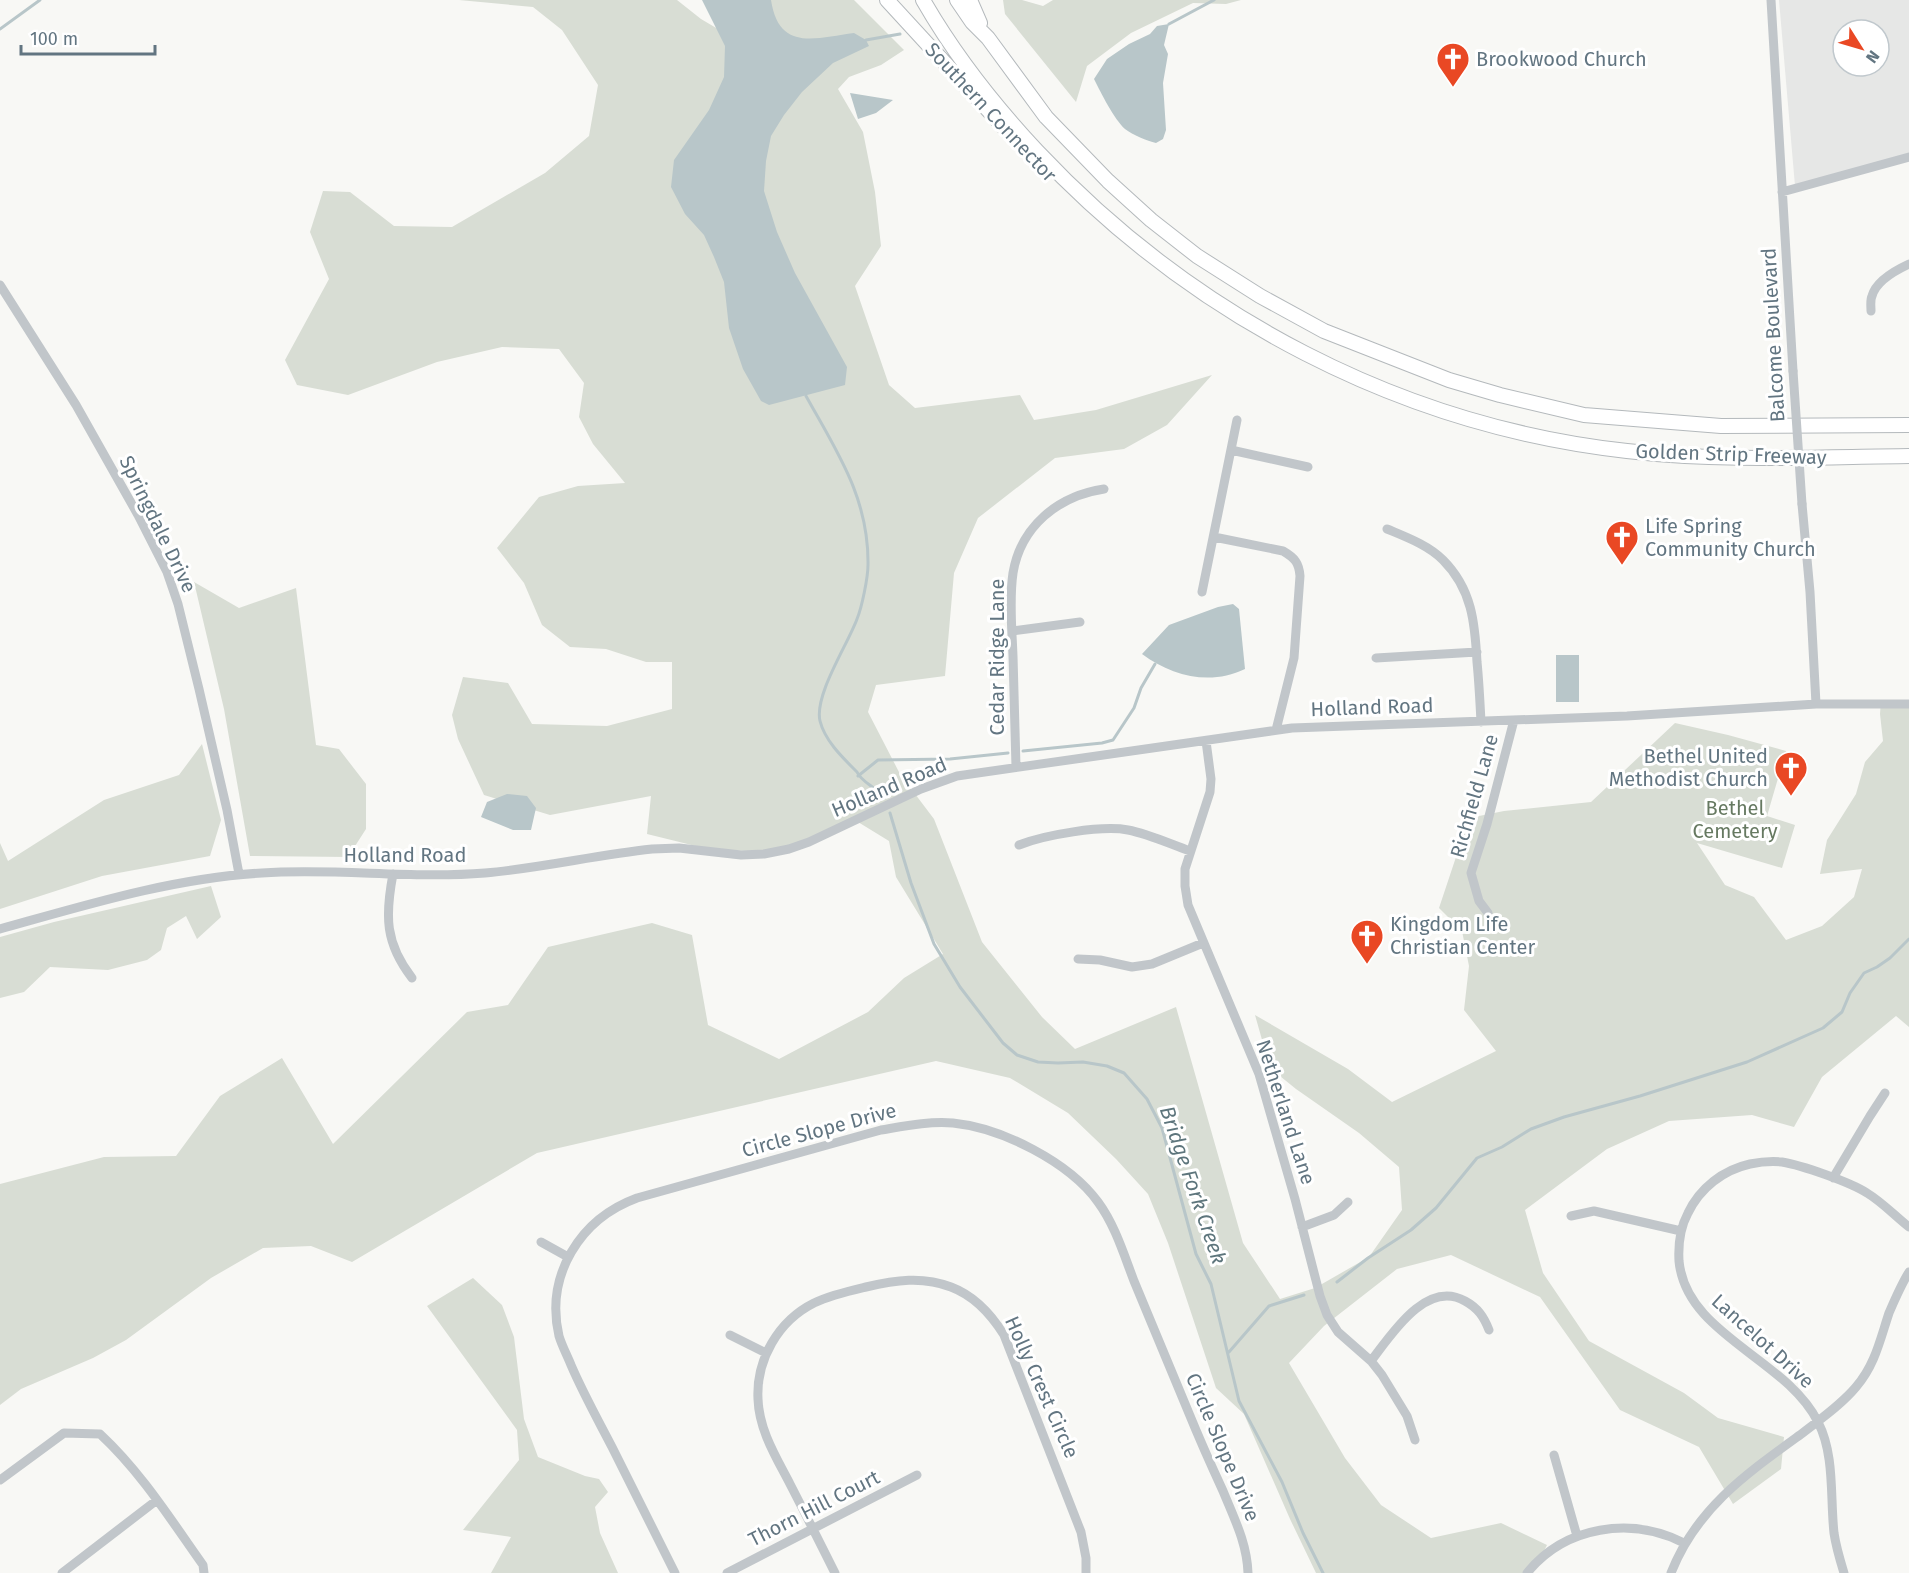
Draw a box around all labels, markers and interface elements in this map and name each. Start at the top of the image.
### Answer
scale bar [21,18,154,56]
north arrow [1831,18,1891,78]
text: 100 m [30,28,78,50]
street label: Southern Connector [920,37,1062,187]
church icon: Brookwood Church [1435,41,1471,88]
place label: Brookwood Church [1476,47,1647,71]
text: N [1862,47,1883,67]
street label: Balcome Boulevard [1756,247,1790,423]
street label: Golden Strip Freeway [1635,439,1827,469]
street label: Springdale Drive [114,452,202,596]
place label: Life Spring Community Church [1645,514,1816,561]
church icon: Life Spring Community Church [1604,519,1640,566]
street label: Cedar Ridge Lane [985,579,1009,735]
street label: Holland Road [1310,693,1434,721]
street label: Richfield Lane [1445,731,1503,861]
place label: Bethel United Methodist Church [1609,744,1768,791]
church icon: Bethel United Methodist Church [1773,750,1809,797]
street label: Holland Road [828,752,950,822]
park label: Bethel Cemetery [1692,796,1778,843]
street label: Holland Road [344,843,466,867]
place label: Kingdom Life Christian Center [1390,912,1535,959]
church icon: Kingdom Life Christian Center [1349,918,1385,965]
street label: Netherland Lane [1251,1036,1321,1188]
street label: Circle Slope Drive [739,1098,899,1162]
water label: Bridge Fork Creek [1154,1103,1232,1267]
street label: Lancelot Drive [1707,1289,1819,1393]
street label: Holly Crest Circle [1000,1312,1084,1462]
street label: Circle Slope Drive [1181,1369,1265,1525]
street label: Thorn Hill Court [744,1464,884,1551]

